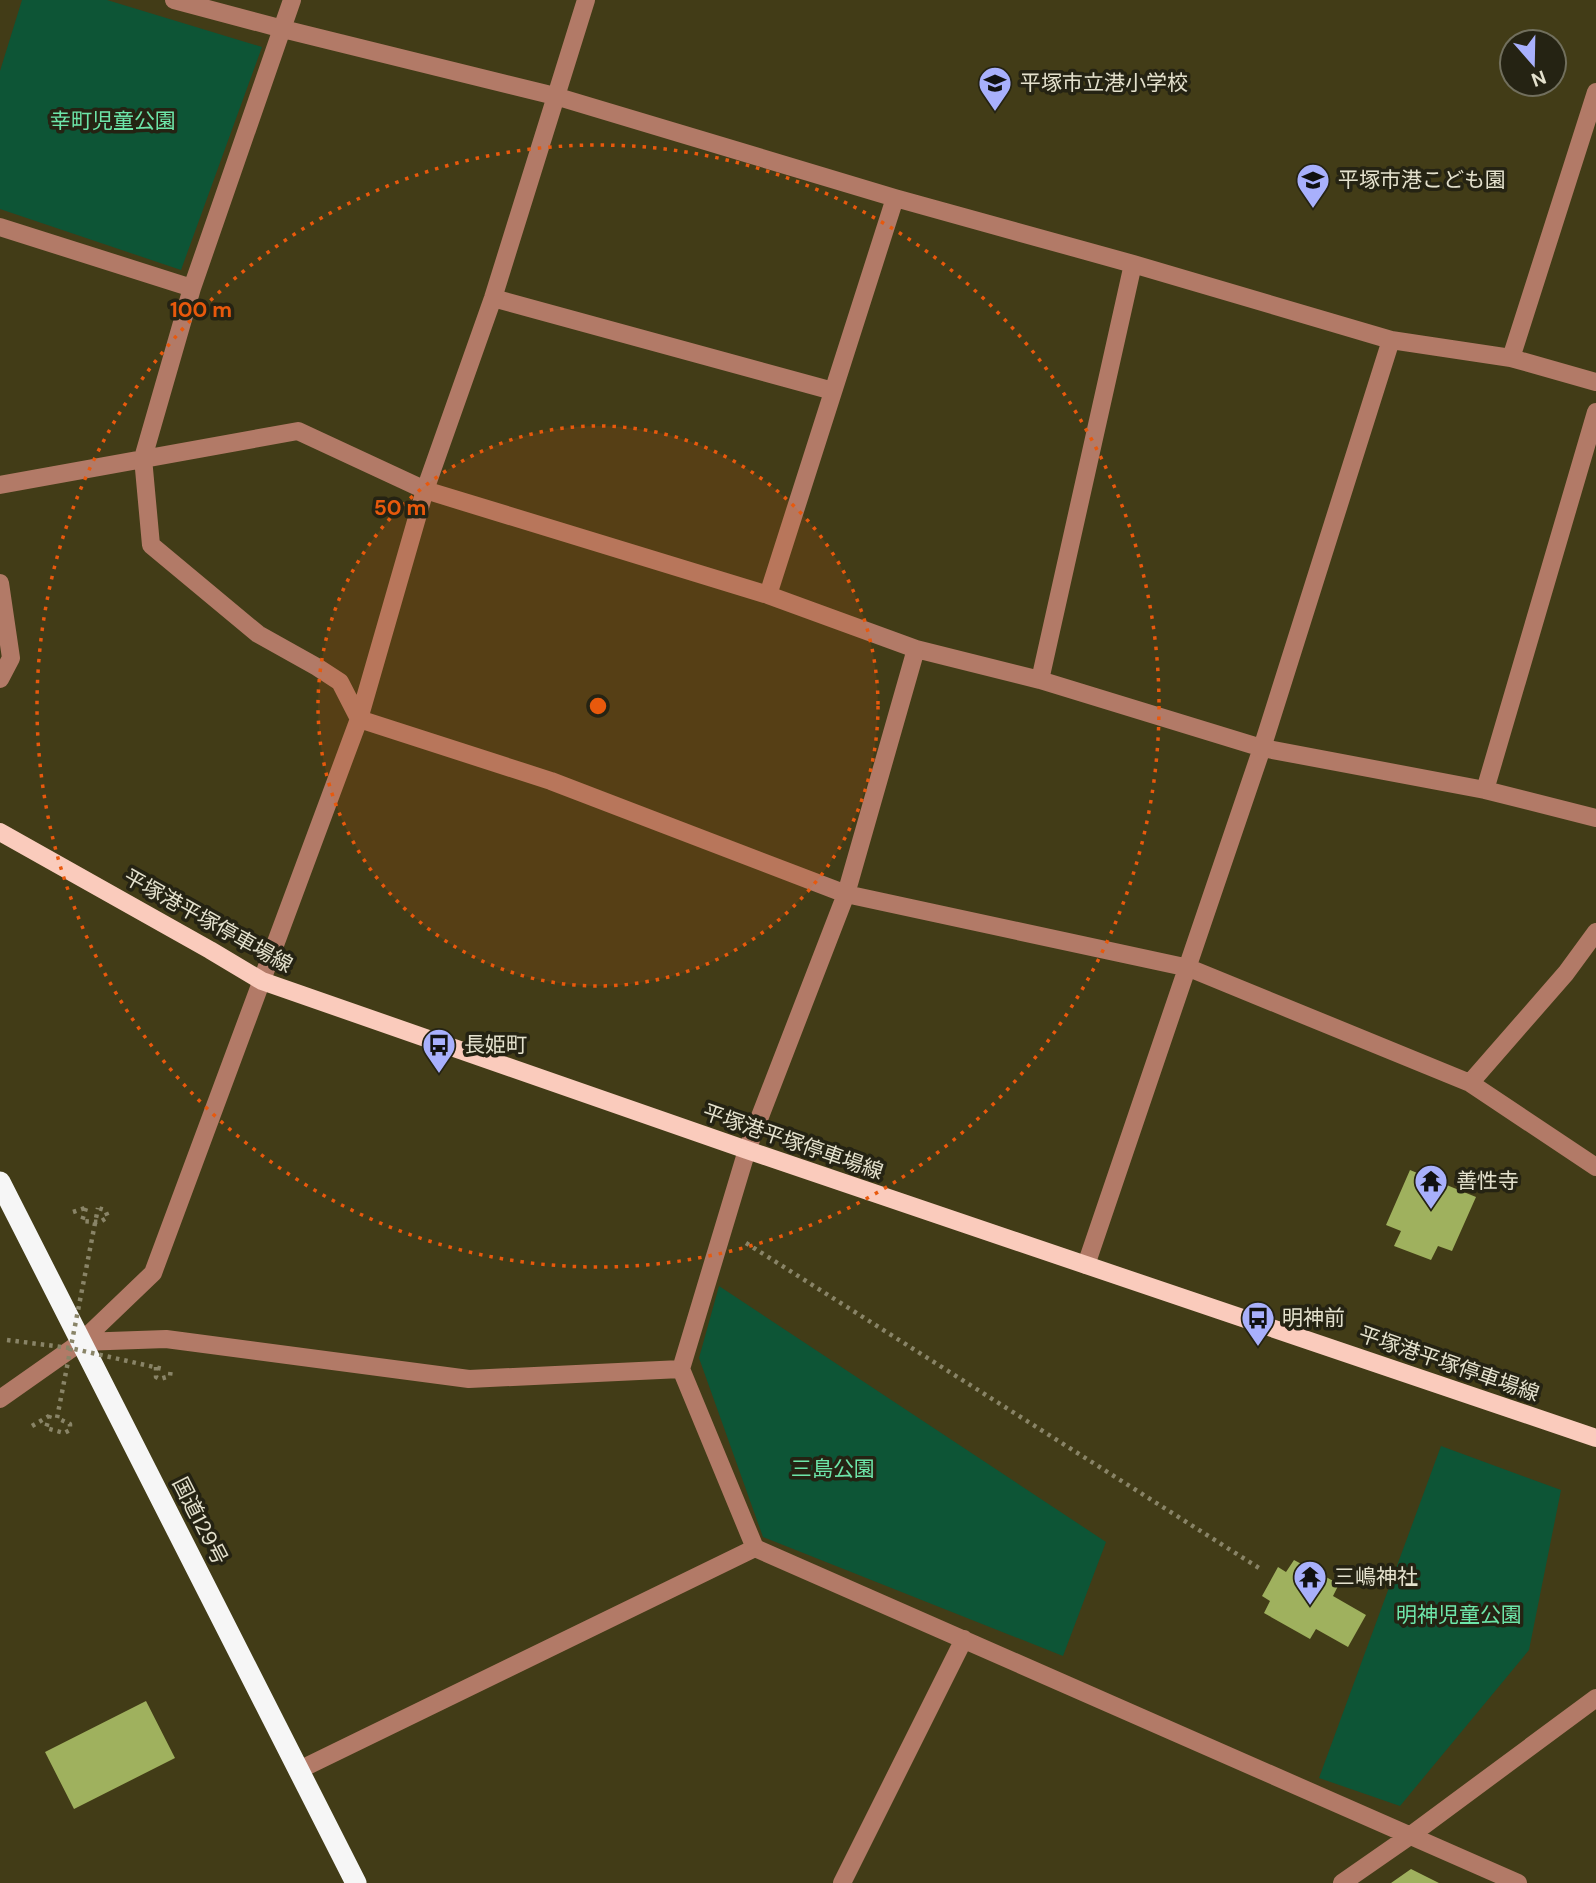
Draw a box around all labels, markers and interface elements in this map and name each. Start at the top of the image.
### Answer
north arrow [1498,28,1568,98]
school or university icon: 平塚市立港小学校 [976,64,1014,113]
text: N [1528,64,1549,93]
place label: 平塚市立港小学校 [1020,69,1188,97]
park label: 幸町児童公園 [50,107,176,135]
school or university icon: 平塚市港こども園 [1294,161,1332,210]
place label: 平塚市港こども園 [1338,166,1506,194]
text: 100 m [170,296,232,324]
text: 50 m [374,494,426,522]
centre of rings [586,694,610,718]
street label: 平塚港平塚停車場線 [119,863,297,979]
bus stop icon: 長姫町 [420,1026,458,1075]
place label: 長姫町 [464,1031,527,1059]
street label: 平塚港平塚停車場線 [699,1098,887,1186]
temple icon: 善性寺 [1412,1162,1450,1211]
place label: 善性寺 [1456,1167,1519,1195]
bus stop icon: 明神前 [1239,1299,1277,1348]
place label: 明神前 [1282,1304,1345,1332]
street label: 平塚港平塚停車場線 [1355,1320,1543,1408]
park label: 三島公園 [791,1455,875,1483]
street label: 国道129号 [166,1472,234,1570]
temple icon: 三嶋神社 [1291,1558,1329,1607]
place label: 三嶋神社 [1334,1563,1418,1591]
park label: 明神児童公園 [1396,1601,1522,1629]

